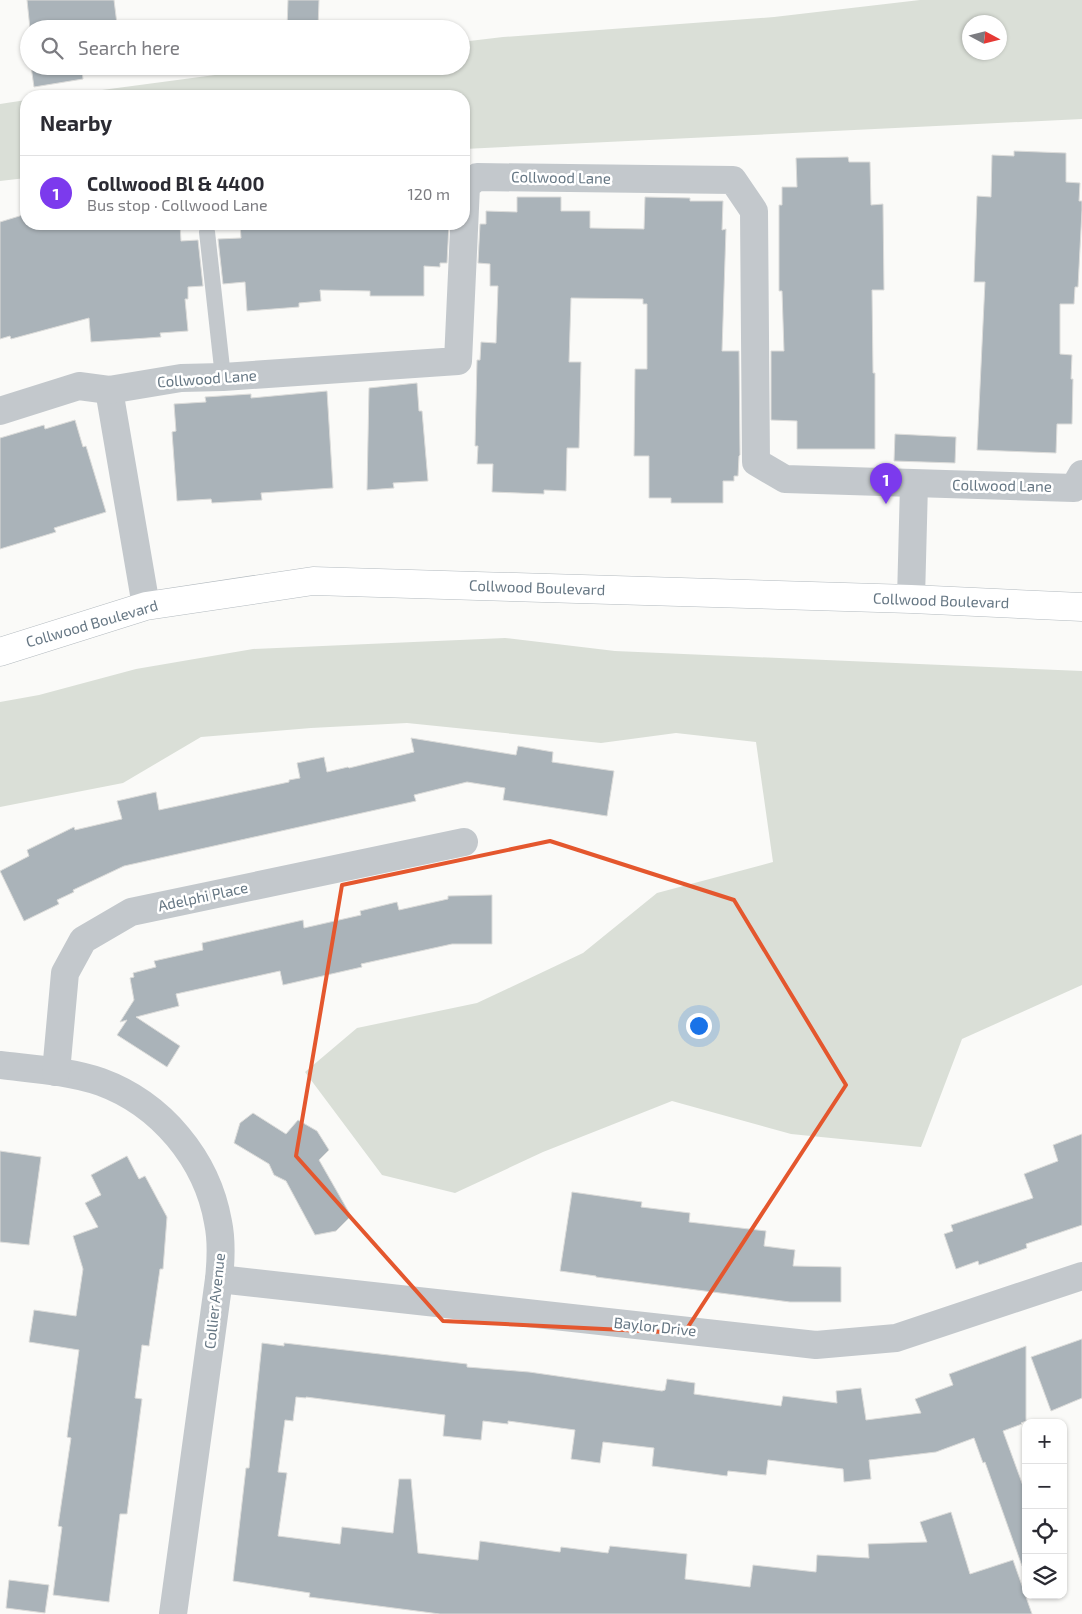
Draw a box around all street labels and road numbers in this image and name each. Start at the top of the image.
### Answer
street label: Collwood Lane [511,167,611,187]
street label: Collwood Lane [157,366,257,390]
street label: Collwood Lane [952,475,1052,495]
street label: Collwood Boulevard [469,576,606,598]
street label: Collwood Boulevard [873,589,1010,611]
street label: Collwood Boulevard [24,596,160,651]
street label: Adelphi Place [156,878,250,914]
street label: Collier Avenue [200,1252,228,1350]
street label: Baylor Drive [613,1313,697,1339]

